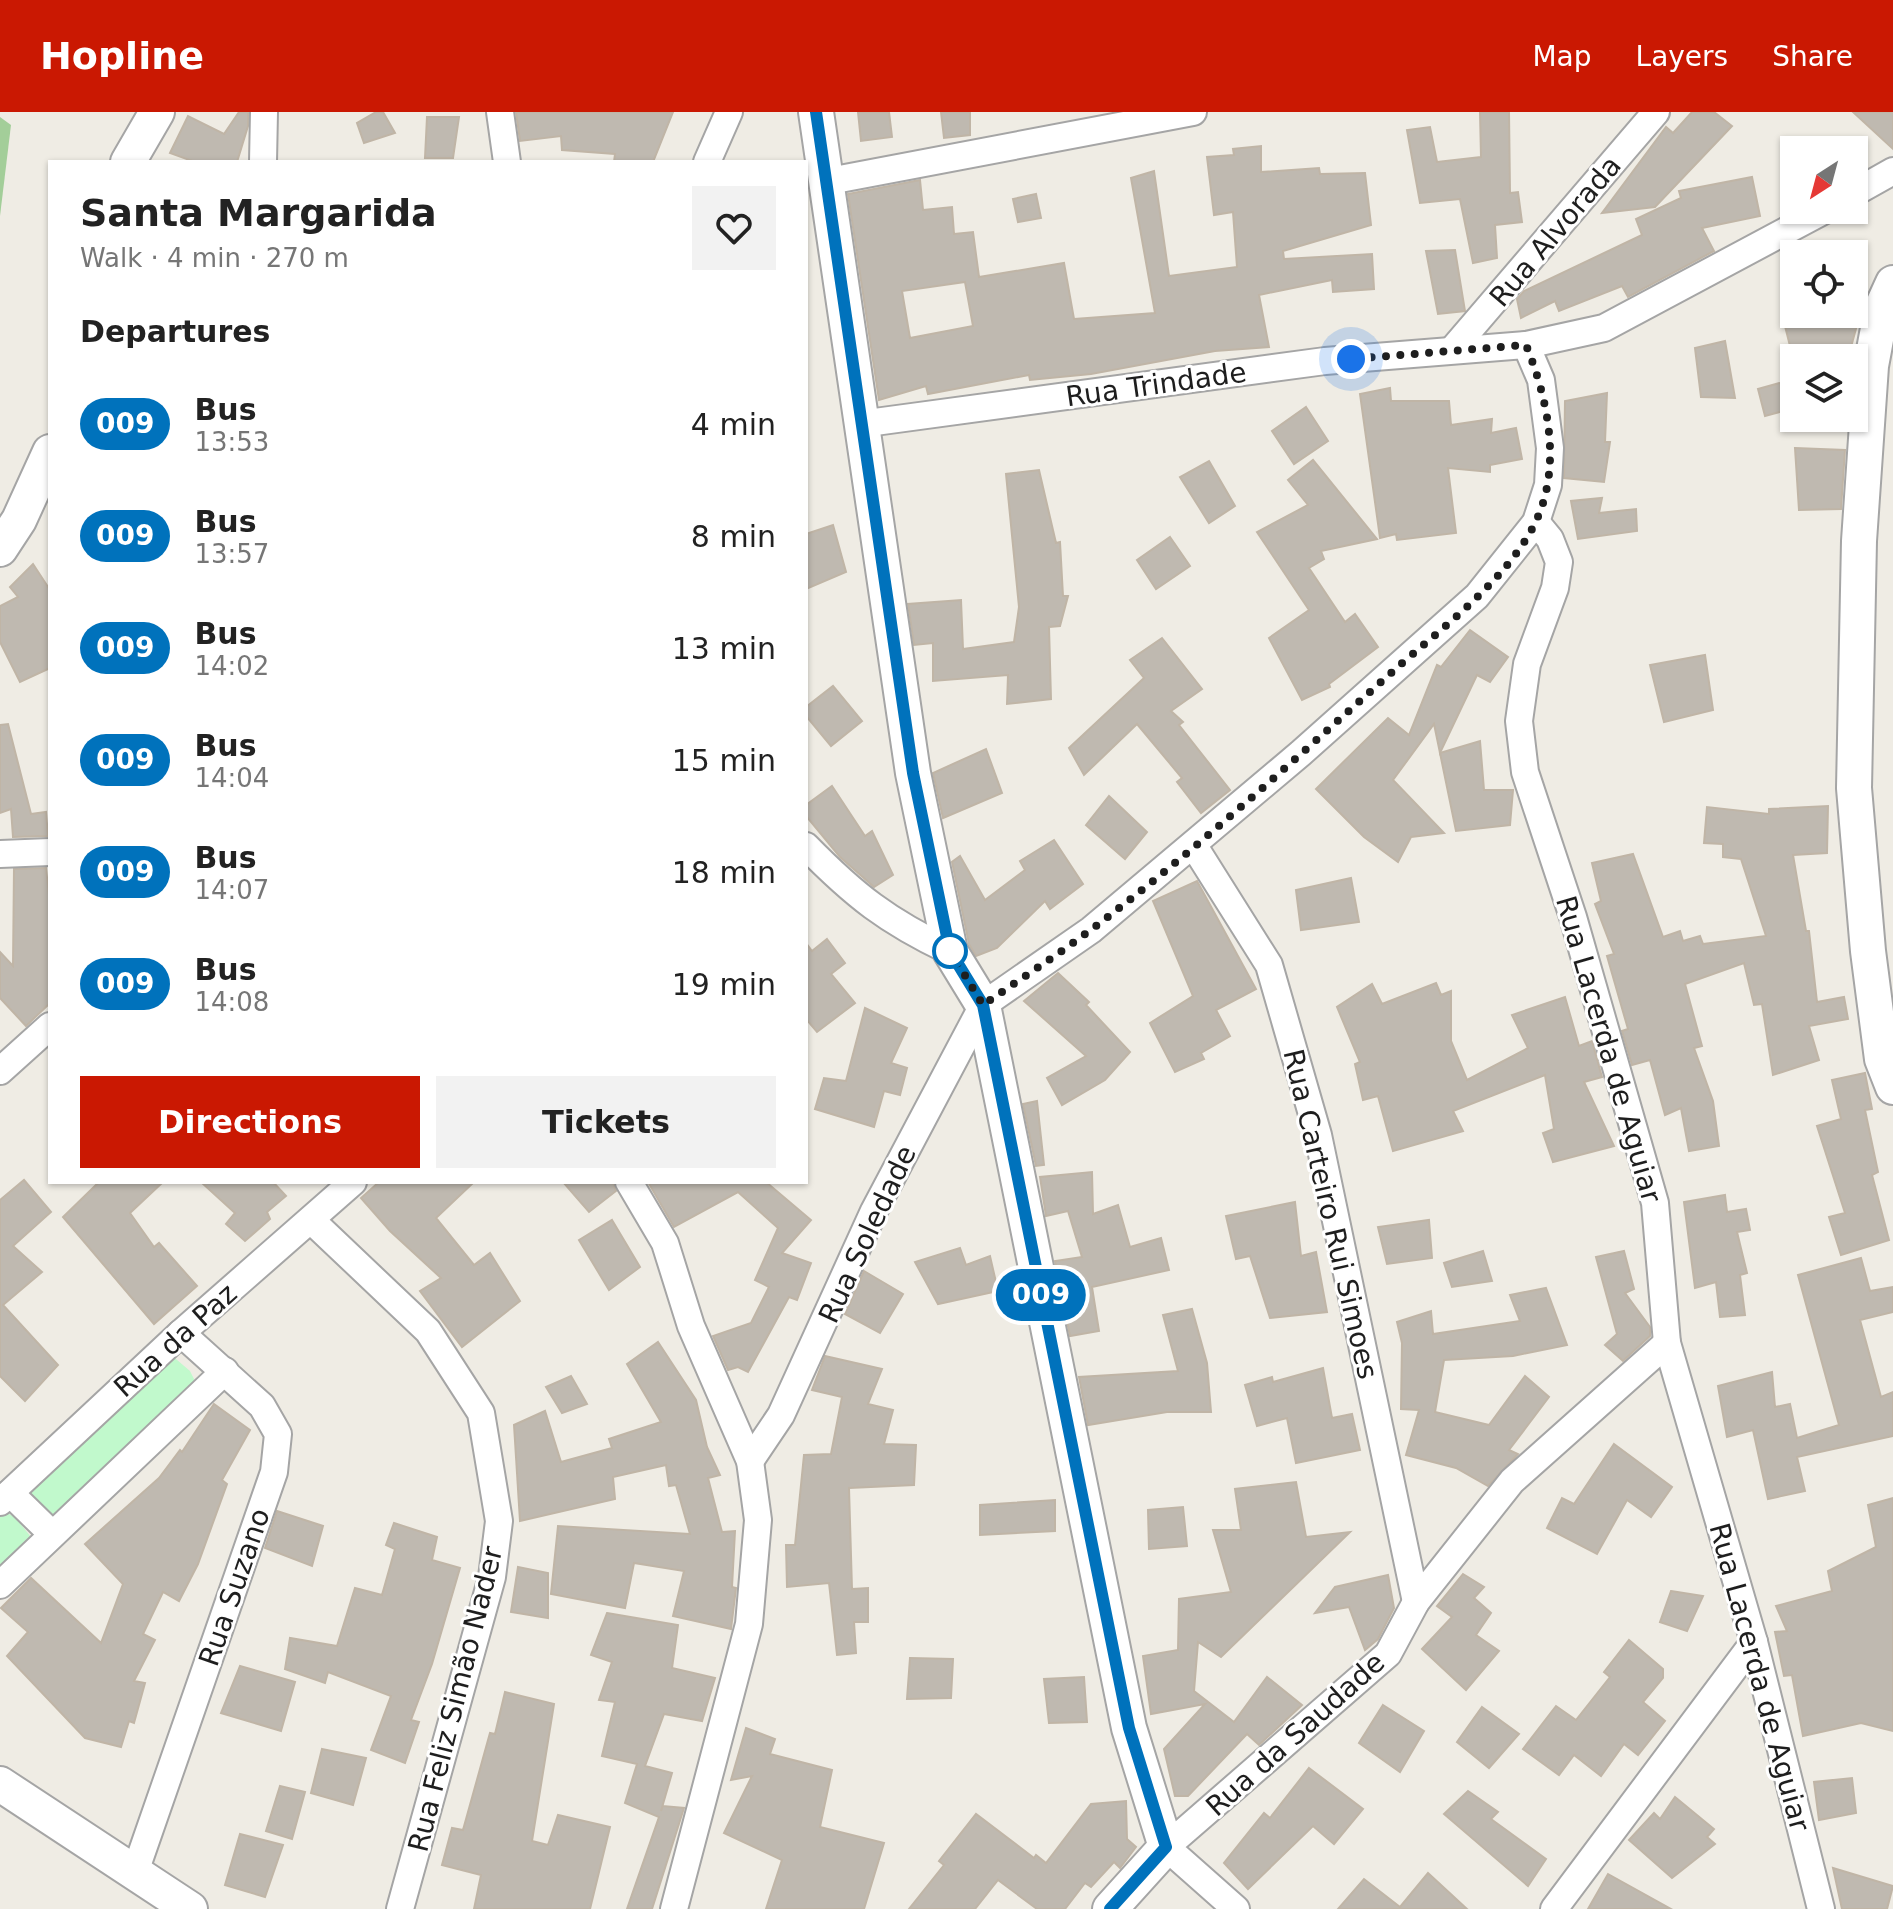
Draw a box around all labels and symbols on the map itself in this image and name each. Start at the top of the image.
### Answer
north arrow [1780,136,1868,224]
street label: Rua Alvorada [1483,149,1628,313]
your location [1331,339,1371,379]
street label: Rua Trindade [1064,355,1248,413]
street label: Rua Lacerda de Aguiar [1549,892,1668,1207]
unlabelled marker [933,934,967,968]
street label: Rua Carteiro Rui Simoes [1276,1046,1385,1382]
street label: Rua Soledade [812,1140,923,1328]
line badge: 009 [995,1269,1087,1321]
street label: Rua da Paz [107,1277,243,1404]
street label: Rua Suzano [192,1504,277,1670]
street label: Rua Lacerda de Aguiar [1703,1520,1817,1835]
street label: Rua Feliz Simão Nader [402,1543,510,1855]
street label: Rua da Saudade [1199,1646,1391,1823]

